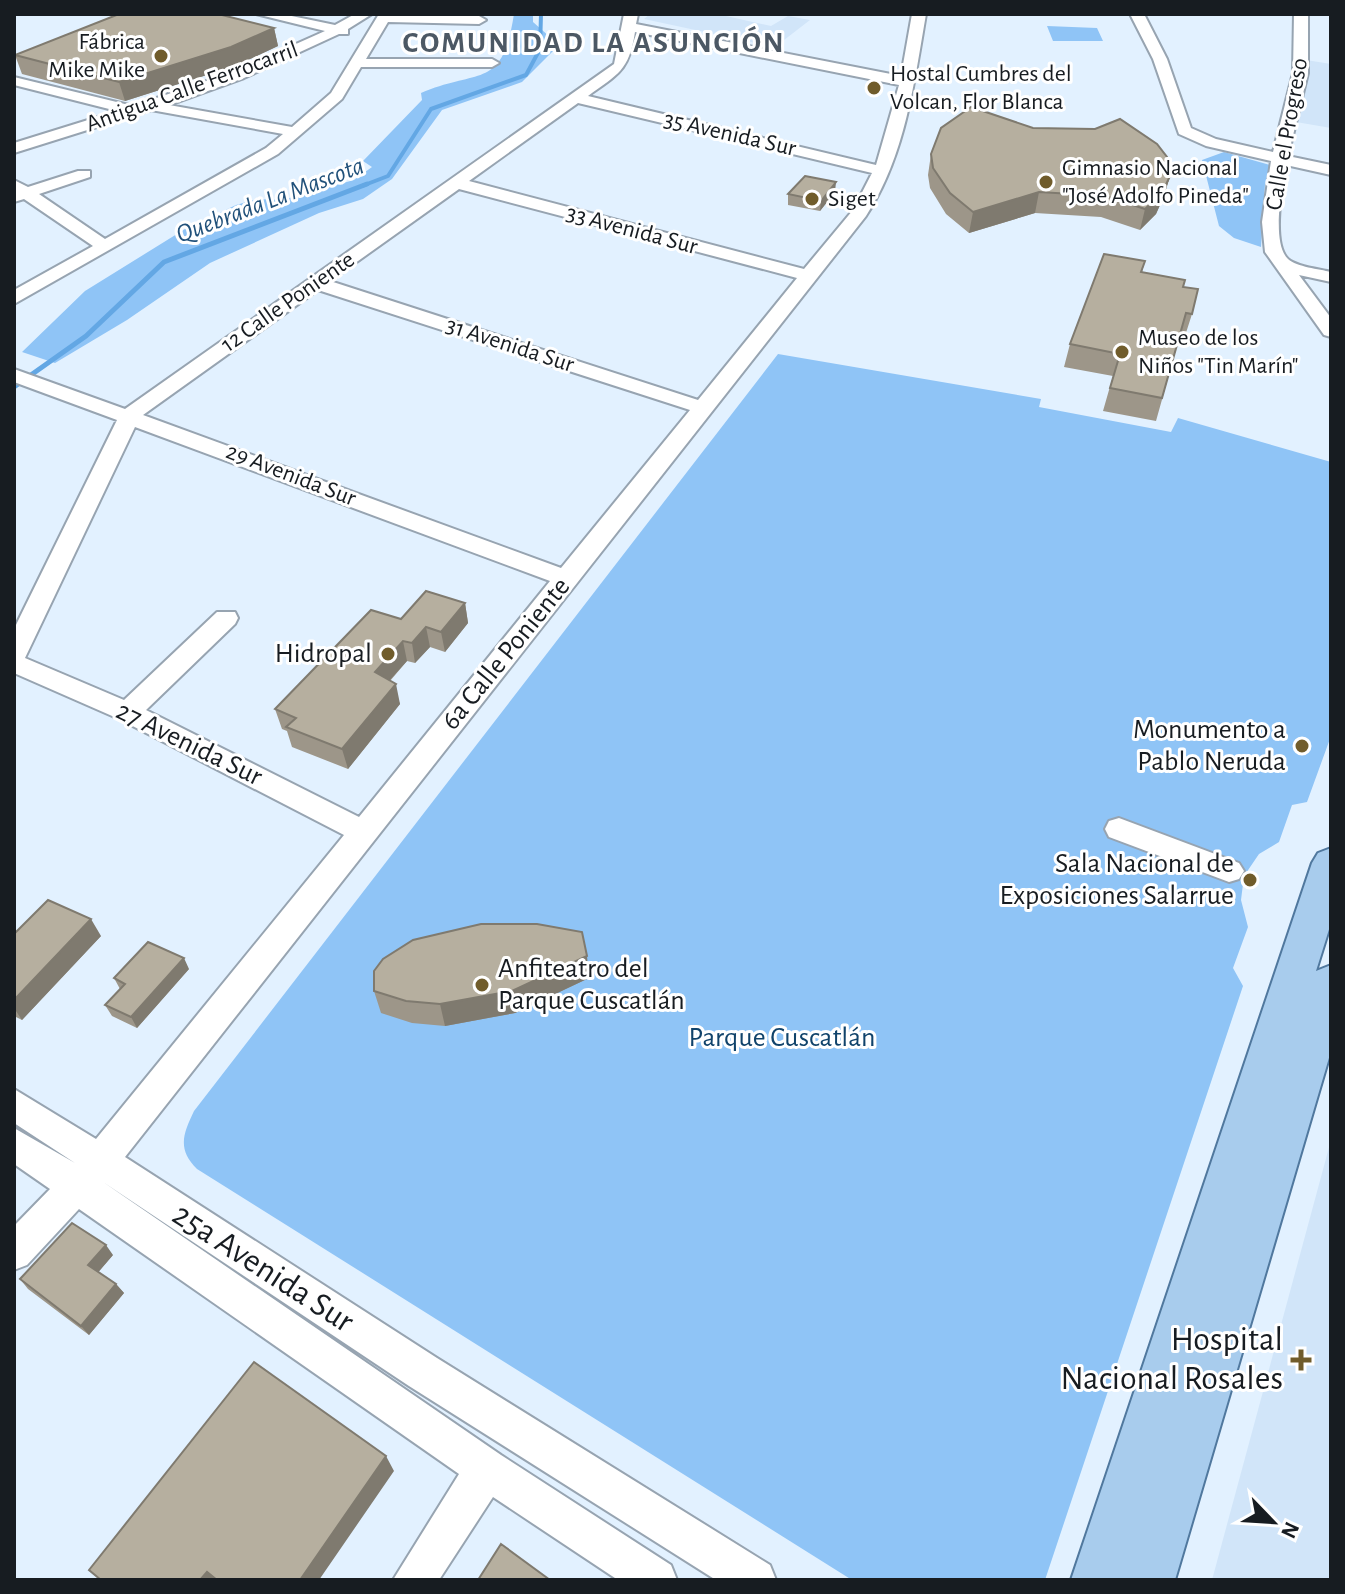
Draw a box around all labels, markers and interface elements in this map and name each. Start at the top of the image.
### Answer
district label: COMUNIDAD LA ASUNCIÓN [402,26,786,58]
place label: Fábrica Mike Mike [48,30,145,82]
street label: Antigua Calle Ferrocarril [83,37,301,137]
marker: Fábrica Mike Mike [152,47,170,65]
street label: Calle el Progreso [1262,56,1312,212]
place label: Hostal Cumbres del Volcan, Flor Blanca [890,62,1072,114]
marker: Hostal Cumbres del Volcan, Flor Blanca [865,79,883,97]
street label: 35 Avenida Sur [662,107,799,161]
water label: Quebrada La Mascota [172,152,368,248]
place label: Gimnasio Nacional "José Adolfo Pineda" [1062,156,1249,208]
marker: Gimnasio Nacional "José Adolfo Pineda" [1037,173,1055,191]
place label: Siget [828,187,876,211]
marker: Siget [803,190,821,208]
street label: 33 Avenida Sur [564,201,700,259]
street label: 12 Calle Poniente [217,247,359,357]
street label: 31 Avenida Sur [443,313,577,377]
place label: Museo de los Niños "Tin Marín" [1138,326,1299,378]
marker: Museo de los Niños "Tin Marín" [1113,343,1131,361]
street label: 29 Avenida Sur [223,439,360,511]
street label: 6a Calle Poniente [436,573,576,735]
place label: Hidropal [275,640,372,668]
marker: Hidropal [379,645,397,663]
street label: 27 Avenida Sur [112,697,266,791]
place label: Monumento a Pablo Neruda [1133,716,1286,776]
marker: Monumento a Pablo Neruda [1293,737,1311,755]
place label: Sala Nacional de Exposiciones Salarrue [999,850,1234,910]
marker: Sala Nacional de Exposiciones Salarrue [1241,871,1259,889]
place label: Anfiteatro del Parque Cuscatlán [498,955,685,1015]
marker: Anfiteatro del Parque Cuscatlán [473,976,491,994]
park label: Parque Cuscatlán [689,1024,875,1052]
street label: 25a Avenida Sur [166,1197,360,1339]
place label: Hospital Nacional Rosales [1061,1323,1283,1396]
marker: Hospital Nacional Rosales [1290,1349,1312,1371]
north arrow [1233,1482,1313,1562]
text: N [1277,1518,1303,1542]

